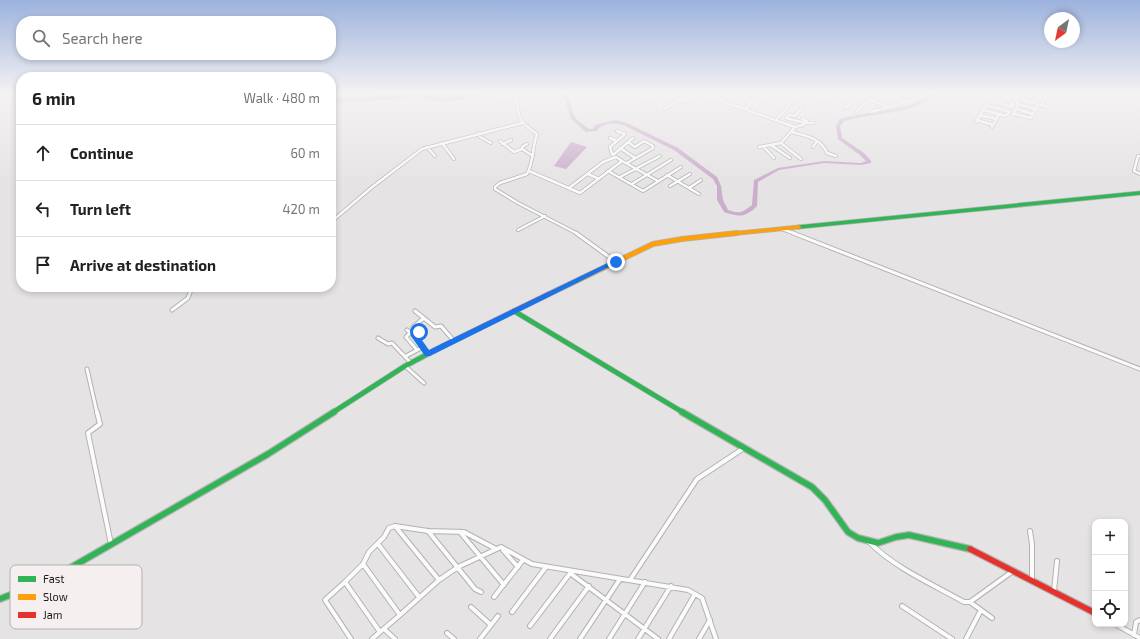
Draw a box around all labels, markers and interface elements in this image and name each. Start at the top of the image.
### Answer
north arrow [1044,12,1080,48]
search box [16,16,336,60]
icon: search [30,27,52,49]
text: Search here [62,29,143,47]
text: 6 min [32,88,76,108]
text: Walk · 480 m [243,90,320,106]
icon: ahead [32,142,54,164]
text: Continue [70,144,133,162]
text: 60 m [290,145,320,161]
icon: left [32,198,54,220]
text: Turn left [70,200,131,218]
text: 420 m [283,201,320,217]
route end [607,253,625,271]
icon: arrive [32,254,54,276]
text: Arrive at destination [70,256,216,274]
route start [410,323,428,341]
map controls [1092,519,1128,627]
button: + [1092,519,1128,555]
button: − [1092,555,1128,591]
legend [10,565,142,629]
text: Fast [43,572,65,585]
text: Slow [43,590,68,603]
button: locate [1092,591,1128,627]
text: Jam [43,608,62,621]

